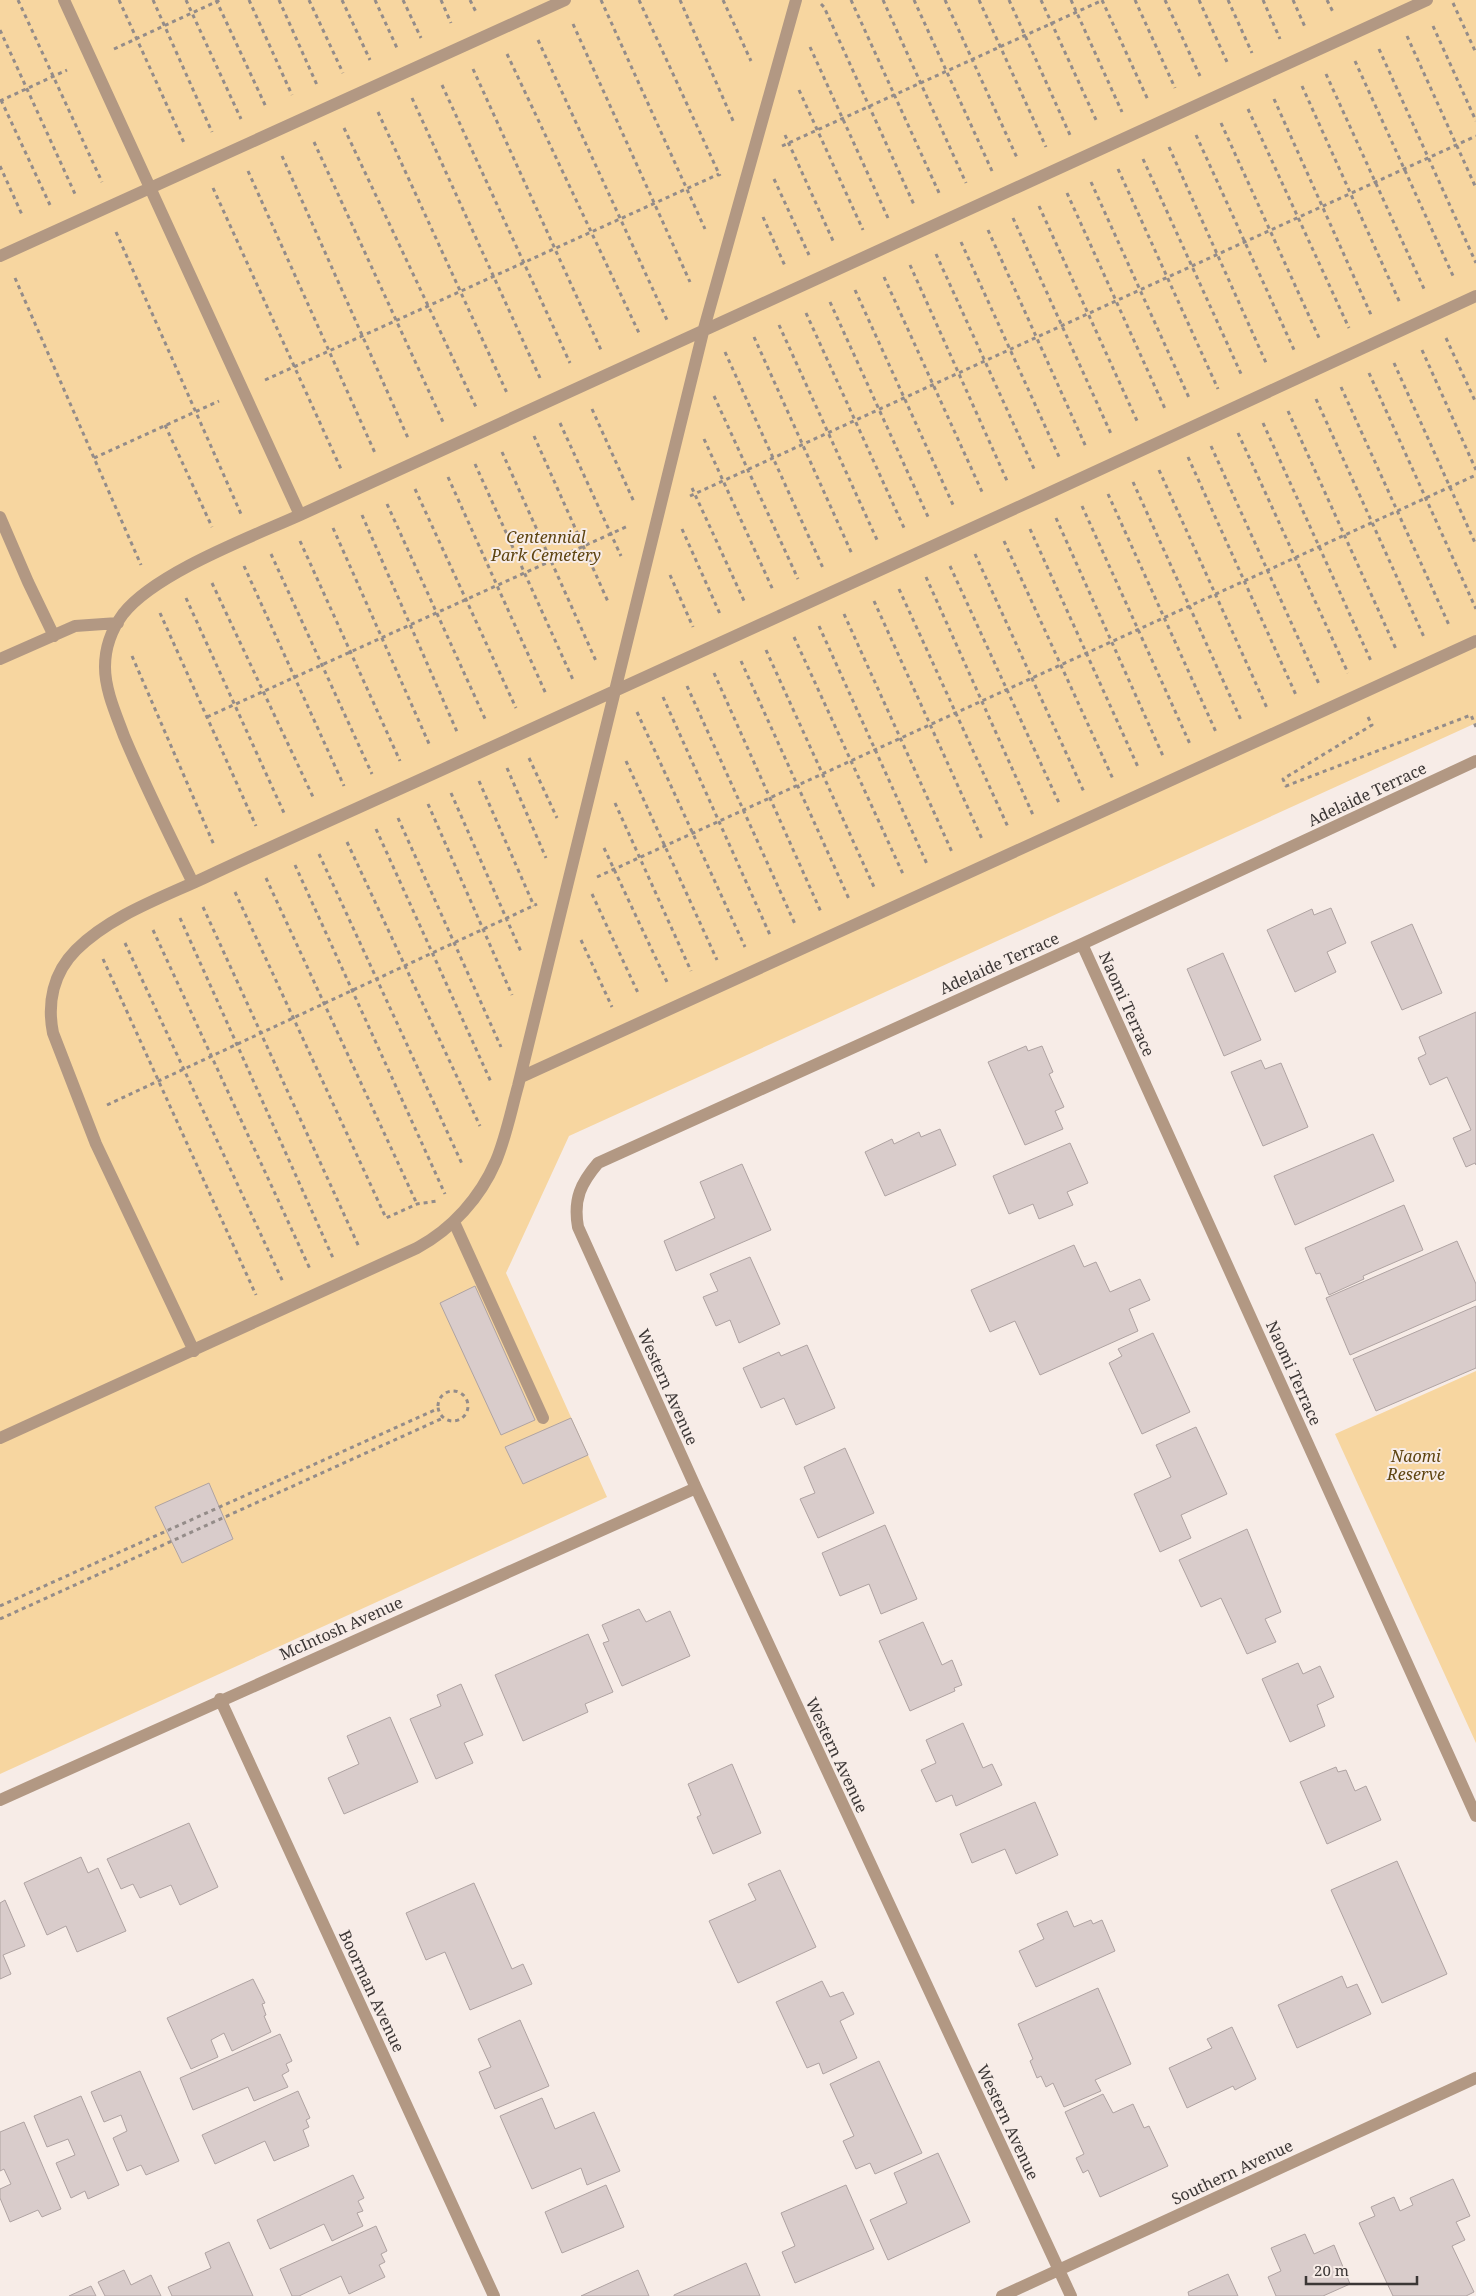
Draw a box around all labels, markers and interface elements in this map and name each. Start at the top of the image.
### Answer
park label: Centennial Park Cemetery [490,526,601,566]
street label: Adelaide Terrace [1304,757,1430,831]
street label: Adelaide Terrace [936,927,1062,999]
street label: Naomi Terrace [1094,948,1160,1060]
street label: Naomi Terrace [1261,1317,1327,1429]
street label: Western Avenue [633,1325,703,1449]
park label: Naomi Reserve [1386,1445,1445,1485]
street label: McIntosh Avenue [276,1591,406,1665]
street label: Western Avenue [801,1694,873,1816]
street label: Boorman Avenue [334,1926,410,2056]
street label: Western Avenue [972,2061,1044,2183]
street label: Southern Avenue [1168,2134,1296,2210]
scale bar [1306,2254,1417,2286]
text: 20 m [1314,2260,1349,2280]

